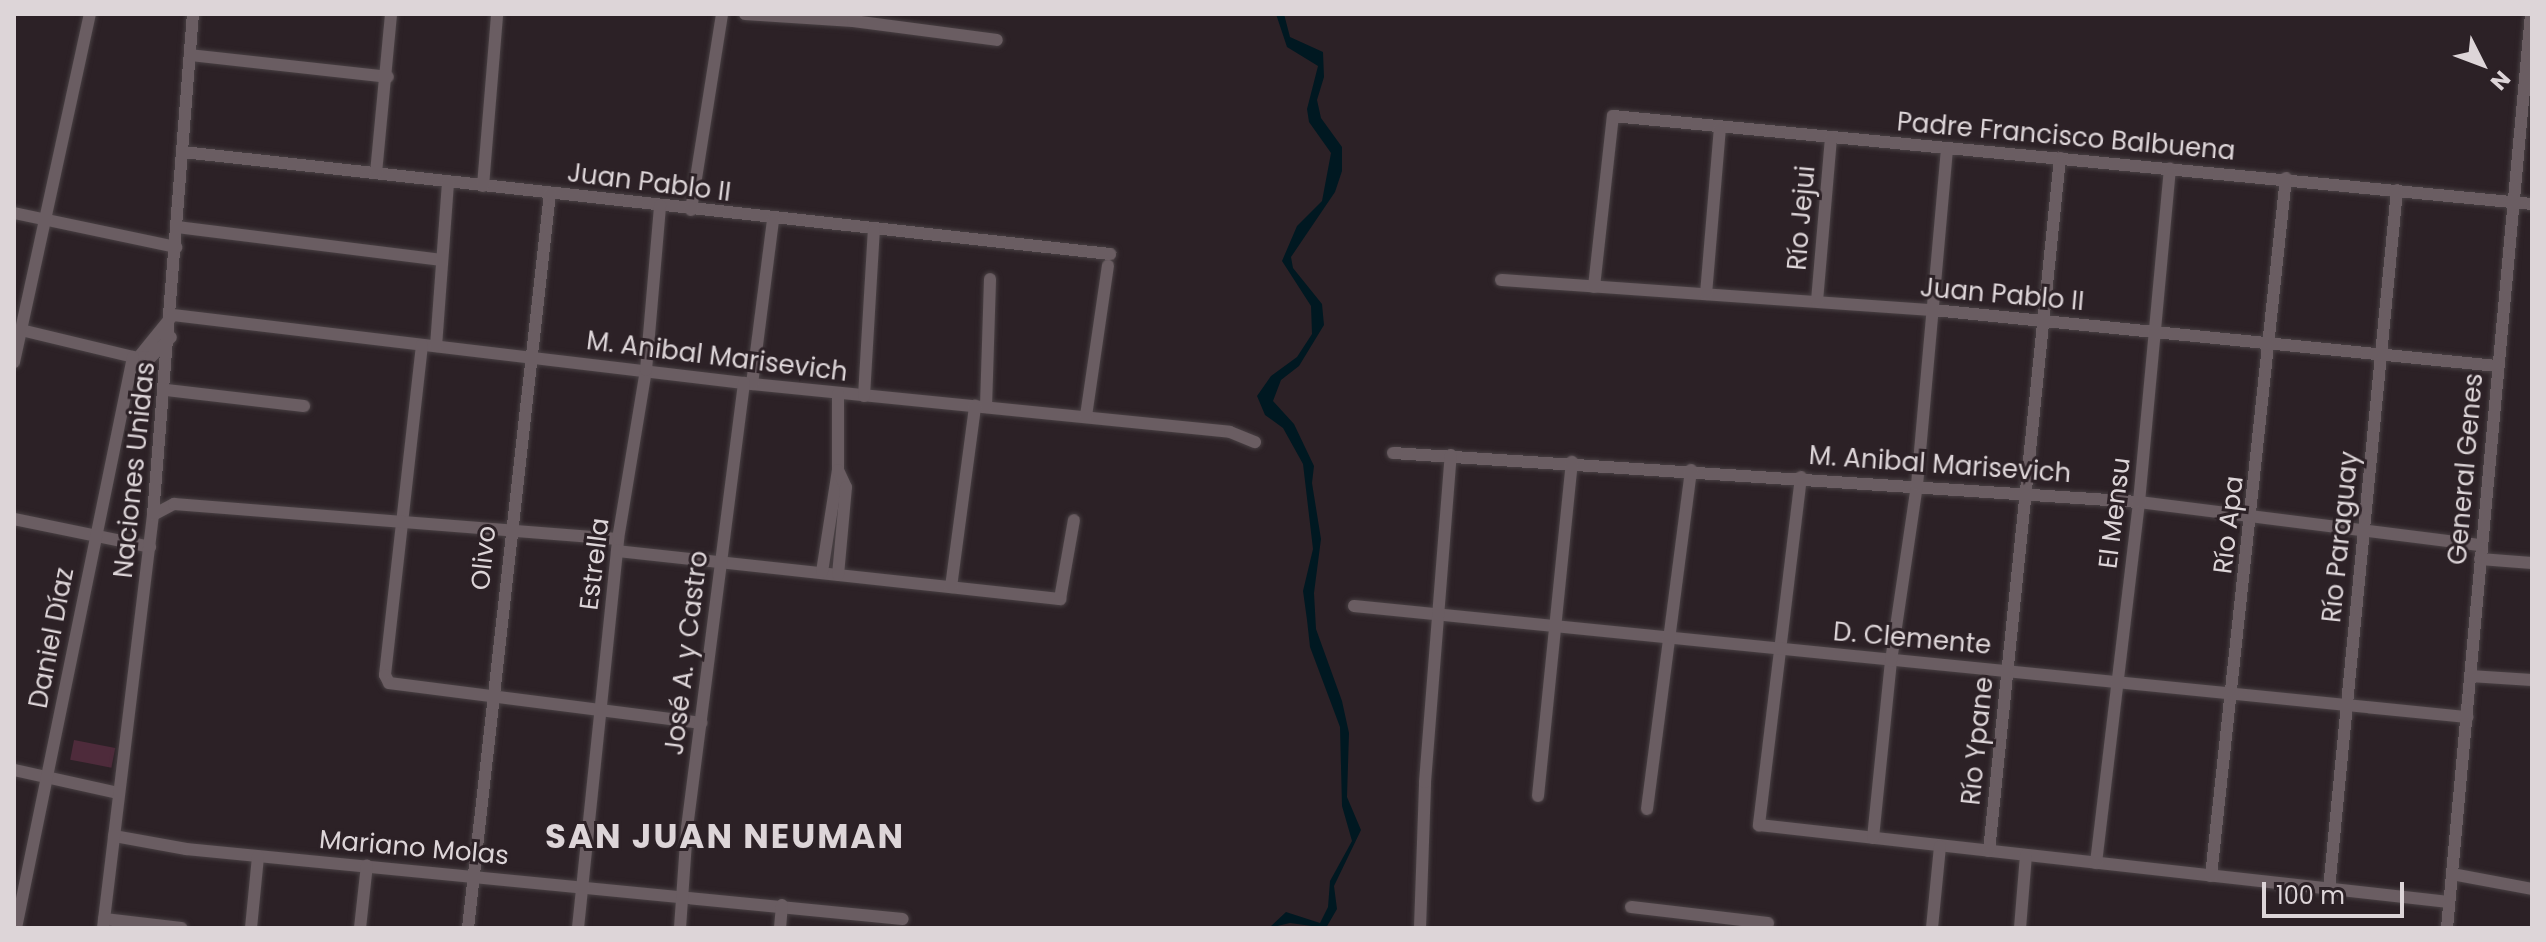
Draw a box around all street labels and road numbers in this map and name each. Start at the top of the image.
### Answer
street label: Padre Francisco Balbuena [1896,107,2236,167]
street label: Juan Pablo II [565,157,733,209]
street label: Río Jejui [1782,164,1822,272]
street label: Juan Pablo II [1919,272,2085,318]
street label: M. Anibal Marisevich [585,325,849,389]
street label: Naciones Unidas [108,360,162,580]
street label: General Genes [2442,372,2490,566]
street label: M. Anibal Marisevich [1808,440,2072,490]
street label: Río Paraguay [2316,450,2366,624]
street label: El Mensu [2093,455,2137,571]
street label: Río Apa [2208,474,2250,576]
street label: Estrella [574,516,616,612]
street label: Olivo [465,524,503,592]
street label: José A. y Castro [659,549,715,757]
street label: Daniel Díaz [23,565,81,711]
street label: D. Clemente [1832,617,1992,661]
street label: Río Ypane [1956,675,2000,807]
street label: Mariano Molas [318,824,510,872]

